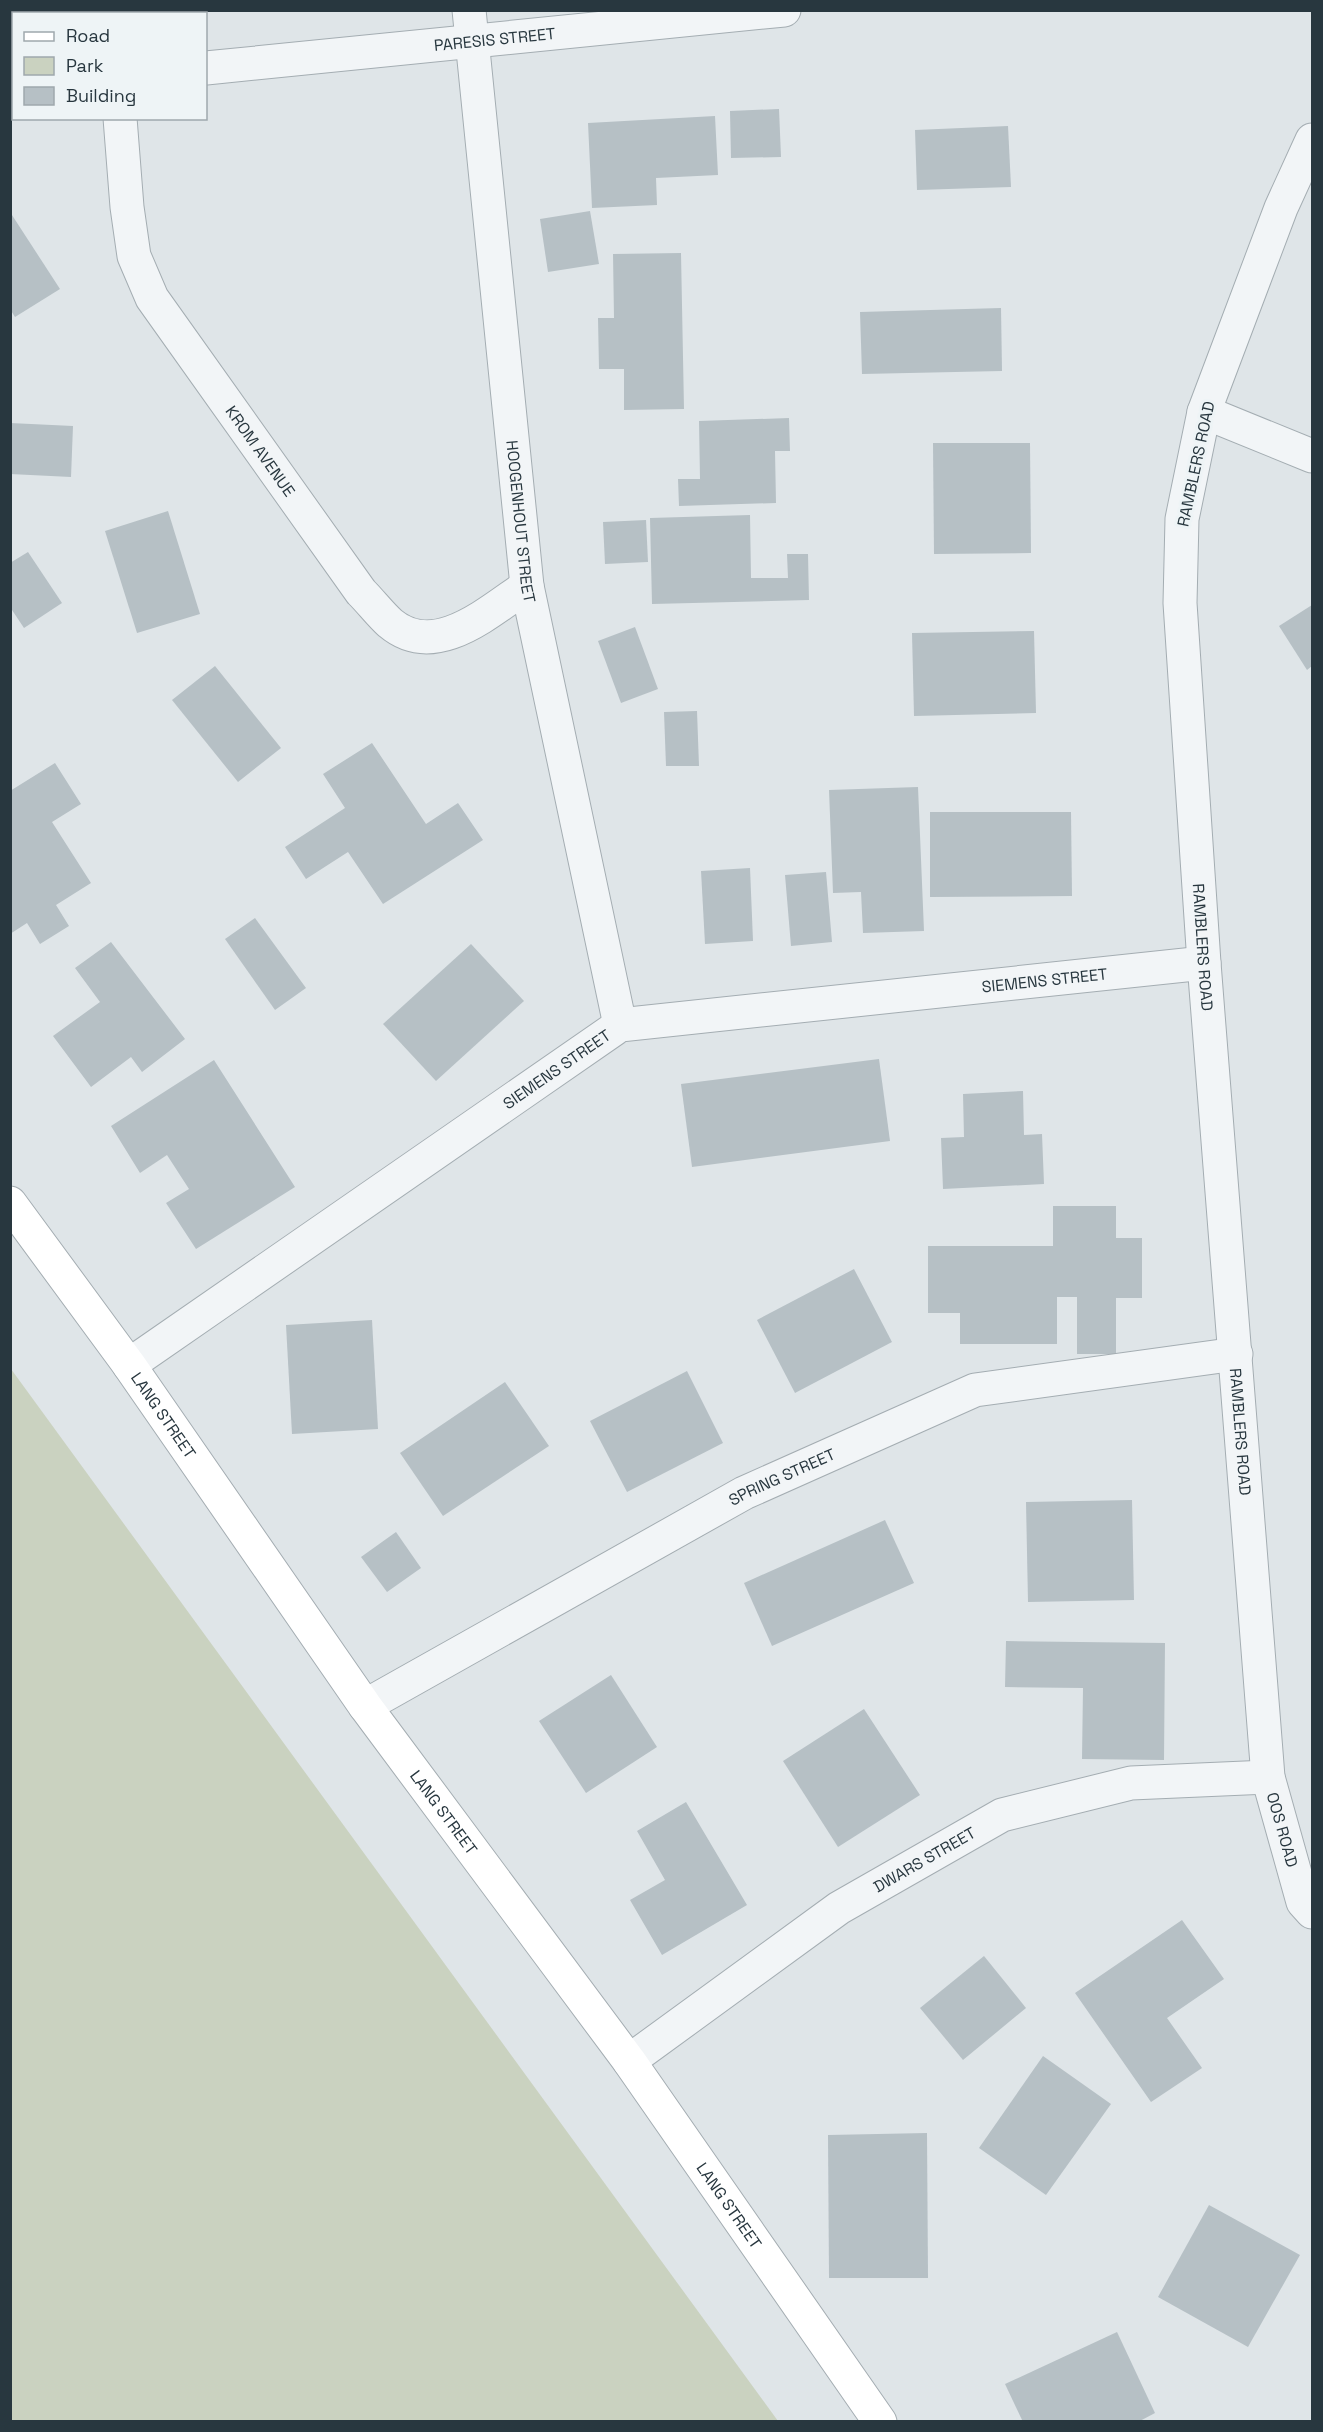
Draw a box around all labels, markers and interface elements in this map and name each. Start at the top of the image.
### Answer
legend [12,12,207,120]
street label: PARESIS STREET [433,23,556,56]
text: Road [66,24,110,47]
text: Park [66,54,104,77]
text: Building [66,84,136,107]
street label: RAMBLERS ROAD [1172,399,1220,529]
street label: KROM AVENUE [221,401,300,500]
street label: HOOGENHOUT STREET [502,439,541,605]
street label: RAMBLERS ROAD [1188,883,1218,1012]
street label: SIEMENS STREET [980,963,1108,997]
street label: SIEMENS STREET [499,1024,614,1114]
street label: RAMBLERS ROAD [1225,1367,1256,1496]
street label: LANG STREET [126,1368,201,1462]
street label: SPRING STREET [725,1443,838,1510]
street label: LANG STREET [406,1766,482,1859]
street label: OOS ROAD [1262,1790,1303,1869]
street label: DWARS STREET [869,1822,979,1897]
street label: LANG STREET [692,2158,767,2253]

